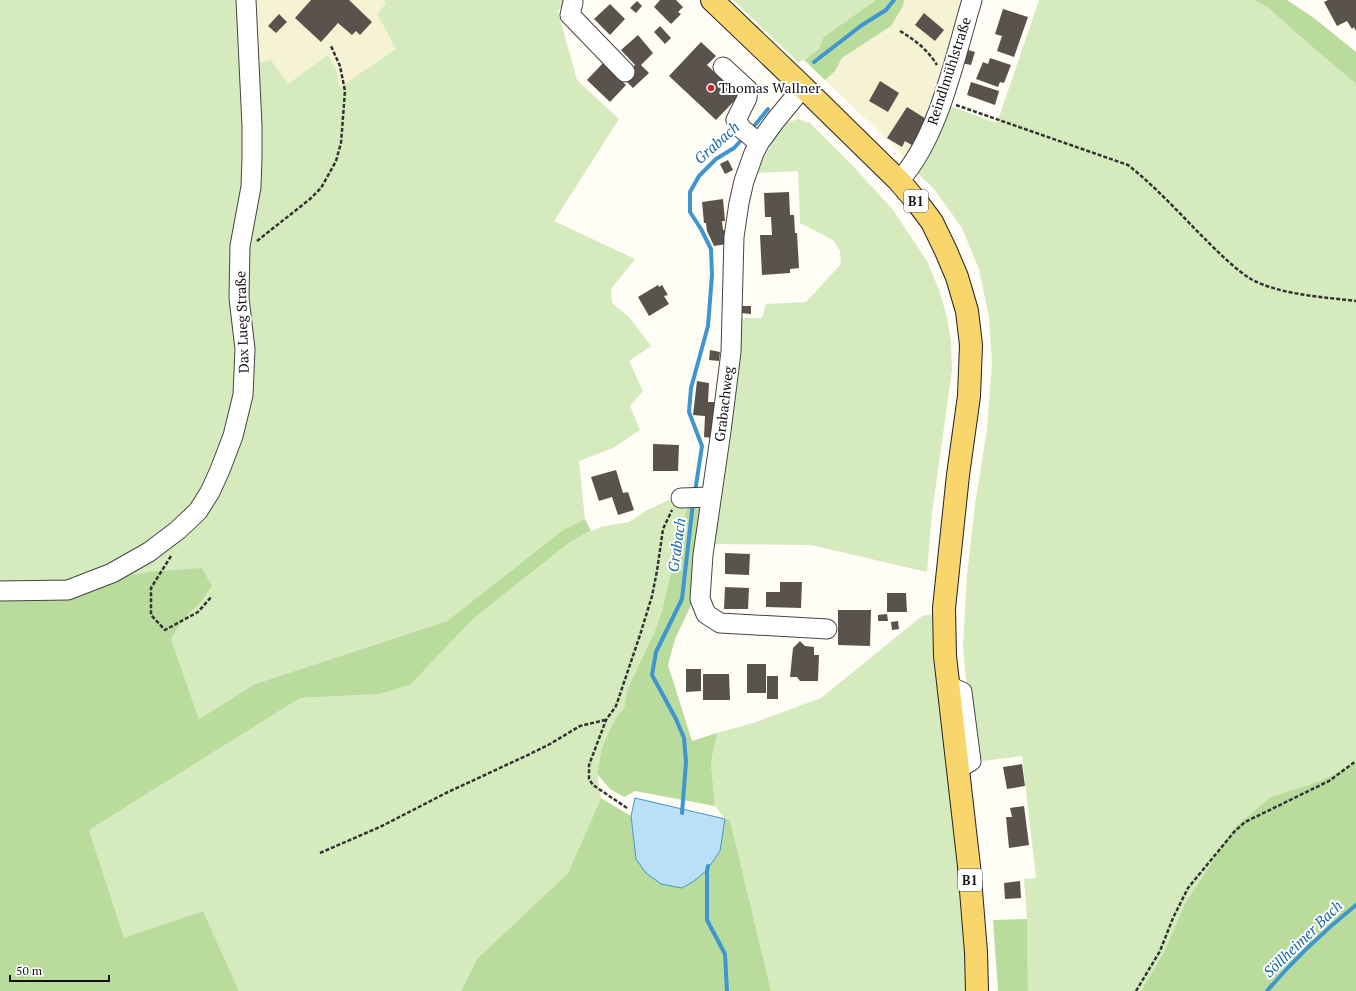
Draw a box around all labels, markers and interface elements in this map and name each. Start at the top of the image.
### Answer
street label: Reindlmühlstraße [922,14,975,127]
place label: Thomas Wallner [719,78,821,97]
marker: Thomas Wallner [706,83,716,93]
water label: Grabach [689,117,743,168]
road number: B1 [904,190,928,212]
street label: Dax Lueg Straße [230,271,253,373]
street label: Grabachweg [709,364,738,443]
water label: Grabach [662,516,690,573]
road number: B1 [958,869,982,891]
water label: Söllheimer Bach [1258,895,1346,981]
scale bar [10,957,109,983]
text: 50 m [16,963,43,978]

